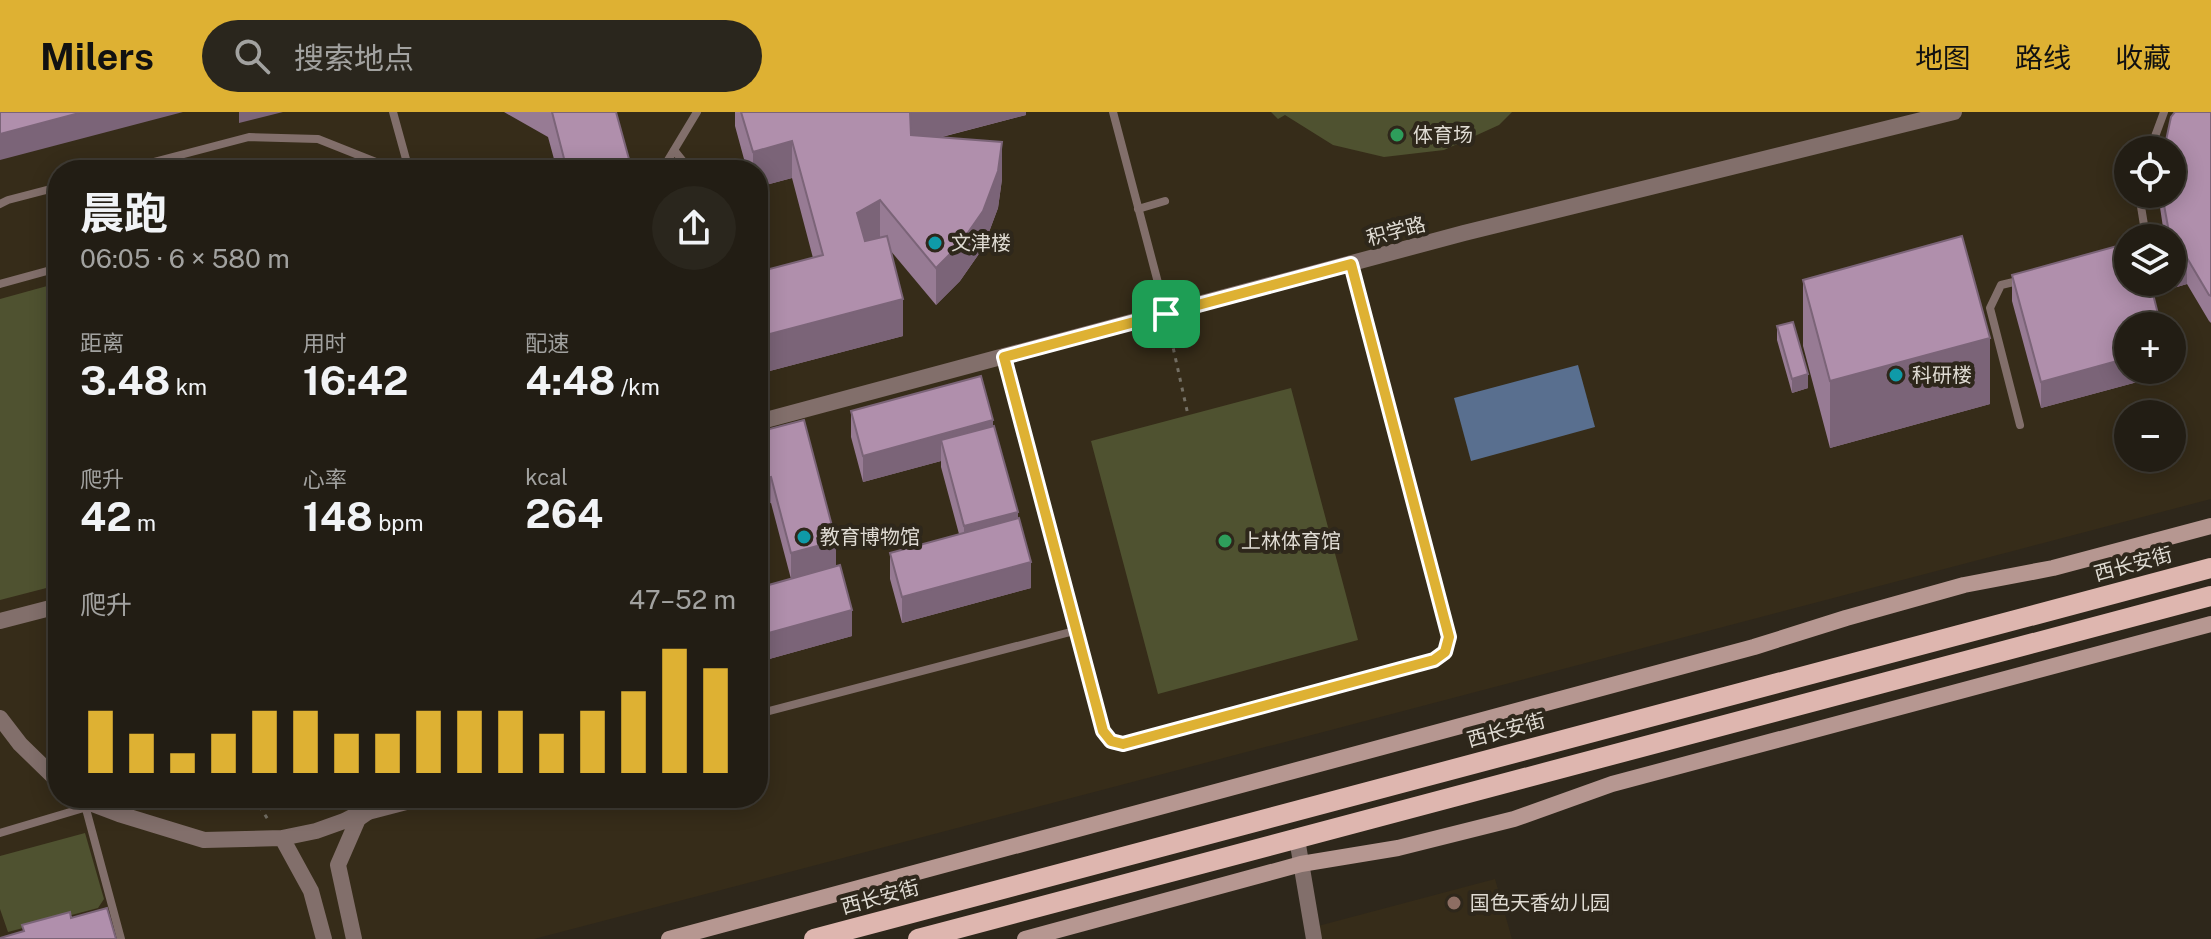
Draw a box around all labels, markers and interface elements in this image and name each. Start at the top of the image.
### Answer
search box [202,20,762,92]
text: Milers [40,34,154,79]
icon: search [230,34,274,78]
text: 搜索地点 [294,40,414,76]
text: 地图 [1915,41,1971,74]
text: 路线 [2015,41,2071,74]
text: 收藏 [2115,41,2171,74]
place label: 体育场 [1413,123,1473,147]
marker: 体育场 [1388,126,1406,144]
map controls [2114,136,2186,472]
button: locate [2114,136,2186,208]
button: share [652,186,736,270]
text: 晨跑 [80,187,168,239]
street label: 积学路 [1364,212,1428,250]
button: layers [2114,224,2186,296]
place label: 文津楼 [951,231,1011,255]
marker: 文津楼 [926,234,944,252]
text: 06:05 · 6 × 580 m [80,243,290,274]
pin [1132,280,1200,348]
icon: arrive [1144,292,1188,336]
button: + [2114,312,2186,384]
text: 距离 [80,330,124,356]
text: 用时 [303,330,347,356]
text: 配速 [525,330,569,356]
text: 3.48 [80,357,170,404]
text: 16:42 [303,357,409,404]
text: 4:48 [525,357,615,404]
place label: 科研楼 [1912,363,1972,387]
marker: 科研楼 [1887,366,1905,384]
text: km [170,374,207,400]
text: /km [615,374,660,400]
button: − [2114,400,2186,472]
text: kcal [525,464,568,490]
text: 爬升 [80,466,124,492]
text: 心率 [303,466,347,492]
text: 264 [525,490,603,537]
text: 42 [80,493,132,540]
text: 148 [303,493,373,540]
text: m [132,510,156,536]
text: bpm [373,510,423,536]
place label: 教育博物馆 [820,525,920,549]
marker: 教育博物馆 [795,528,813,546]
place label: 上林体育馆 [1241,529,1341,553]
marker: 上林体育馆 [1216,532,1234,550]
street label: 西长安街 [2091,542,2175,586]
text: 47–52 m [629,584,736,615]
text: 爬升 [80,589,132,620]
street label: 西长安街 [1464,708,1548,752]
street label: 西长安街 [838,875,922,919]
place label: 国色天香幼儿园 [1470,891,1610,915]
marker: 国色天香幼儿园 [1445,894,1463,912]

